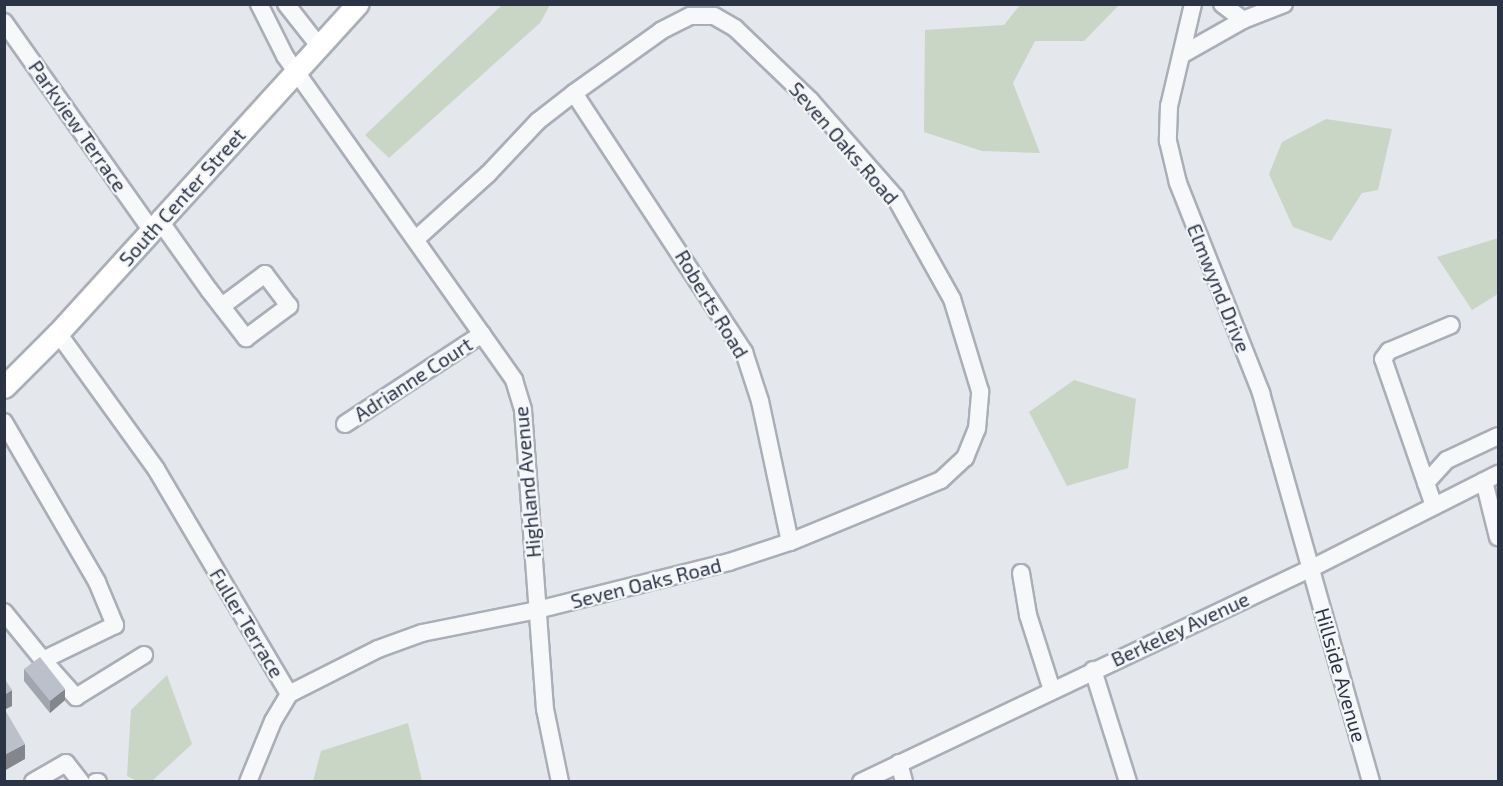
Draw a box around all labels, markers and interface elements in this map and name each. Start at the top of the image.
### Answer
street label: Parkview Terrace [24,55,132,197]
street label: Seven Oaks Road [784,77,904,209]
street label: South Center Street [114,123,250,271]
street label: Elmwynd Drive [1182,220,1256,356]
street label: Roberts Road [670,245,754,363]
street label: Adrianne Court [349,332,477,426]
street label: Highland Avenue [508,405,546,559]
street label: Seven Oaks Road [568,553,724,613]
street label: Fuller Terrace [205,563,289,683]
street label: Berkeley Avenue [1107,586,1253,672]
street label: Hillside Avenue [1310,605,1372,745]

